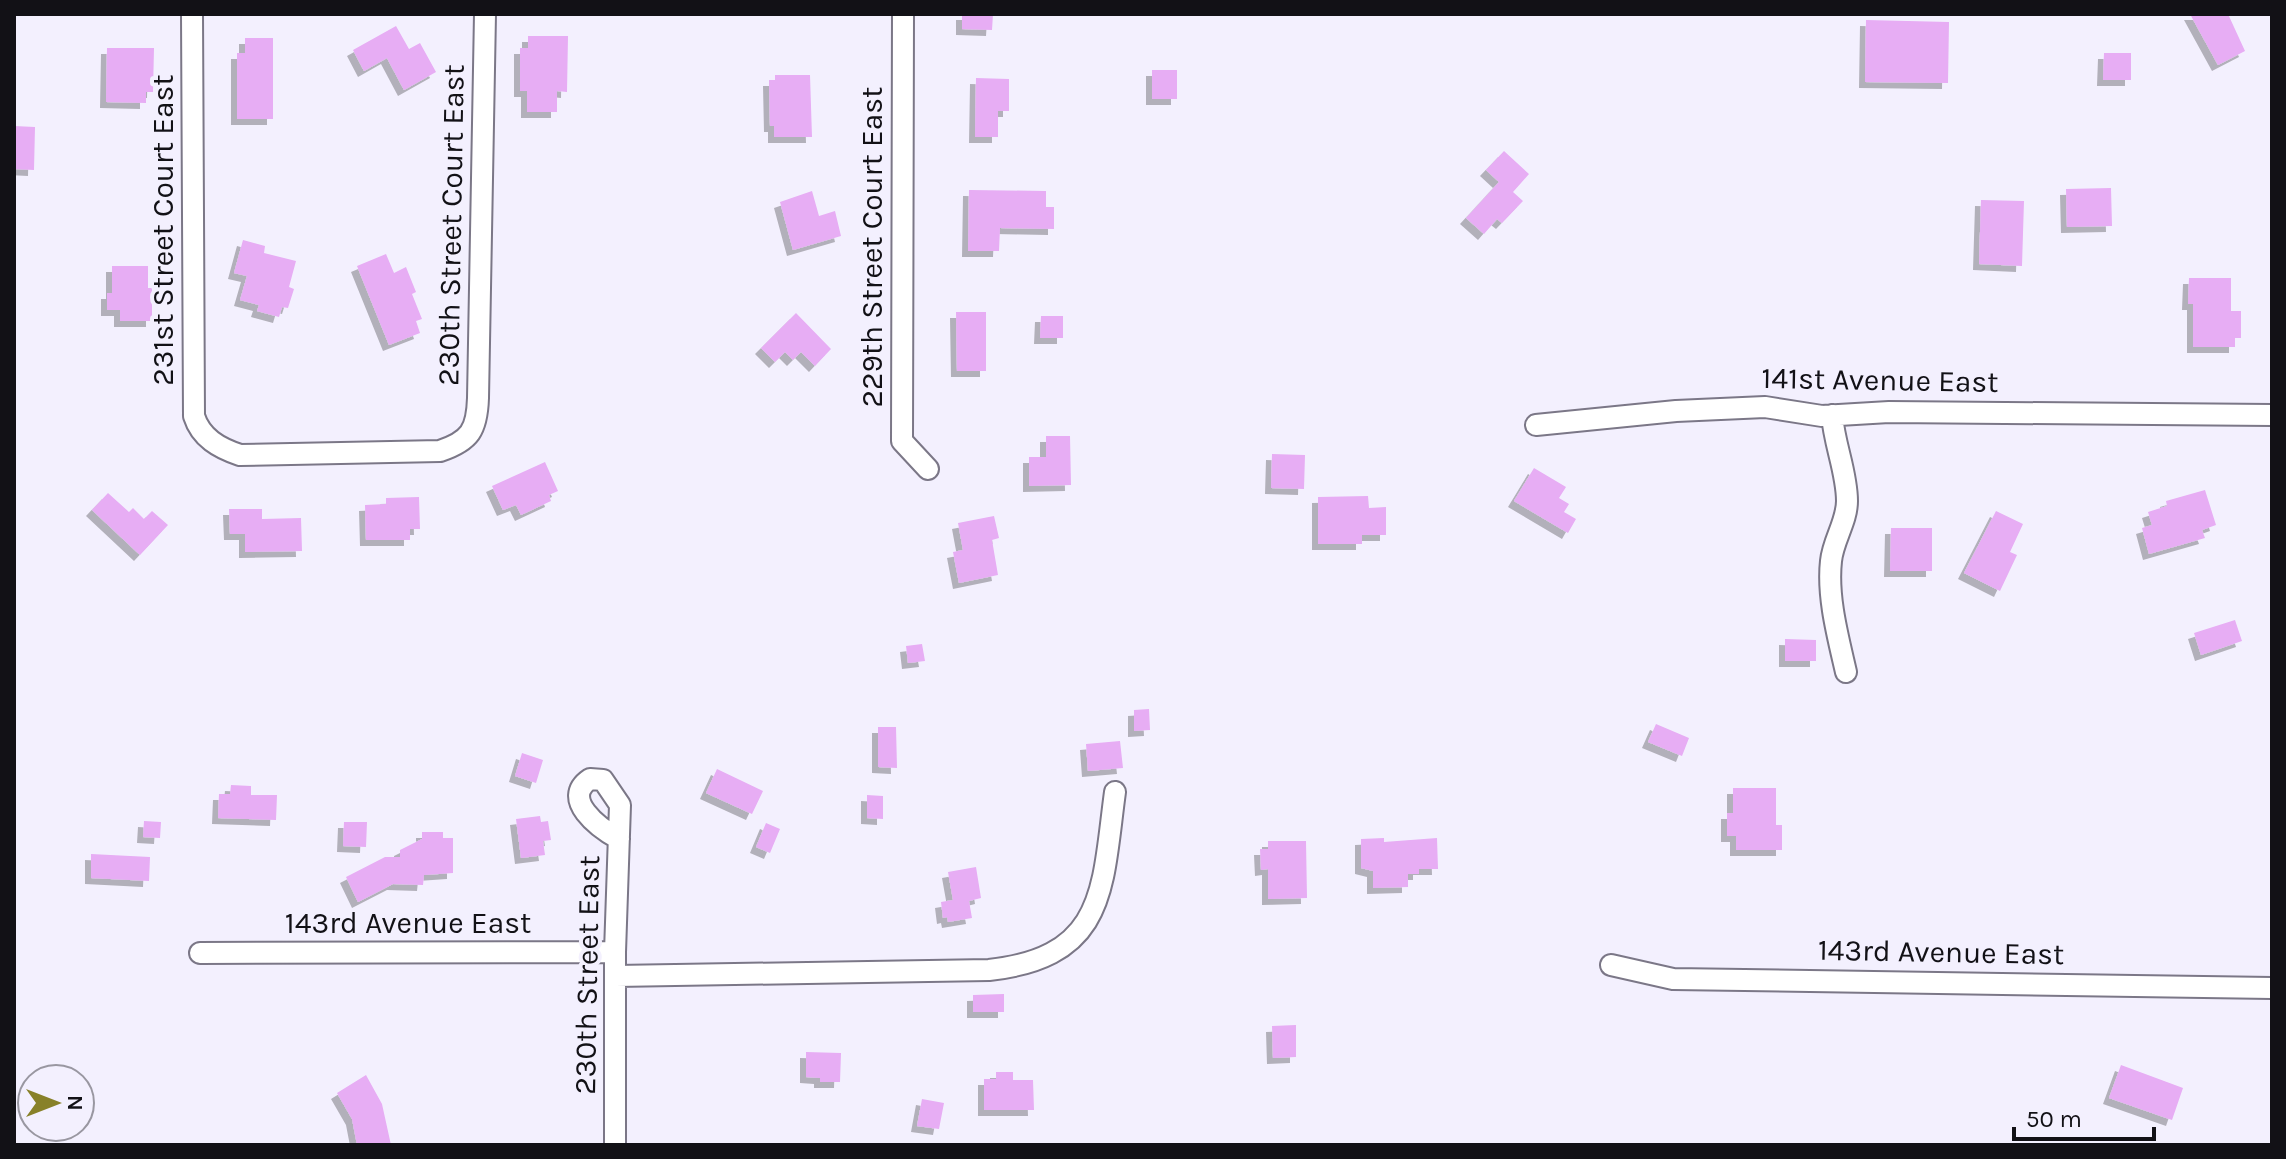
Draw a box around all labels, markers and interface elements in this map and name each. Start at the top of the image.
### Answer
street label: 230th Street Court East [430,64,472,386]
street label: 231st Street Court East [145,74,181,386]
street label: 229th Street Court East [854,87,890,407]
street label: 141st Avenue East [1761,360,1999,400]
street label: 230th Street East [567,855,607,1095]
street label: 143rd Avenue East [285,905,531,941]
street label: 143rd Avenue East [1817,932,2065,972]
north arrow [16,1063,96,1143]
scale bar [2014,1091,2154,1141]
text: N [62,1095,88,1111]
text: 50 m [2026,1105,2082,1133]

